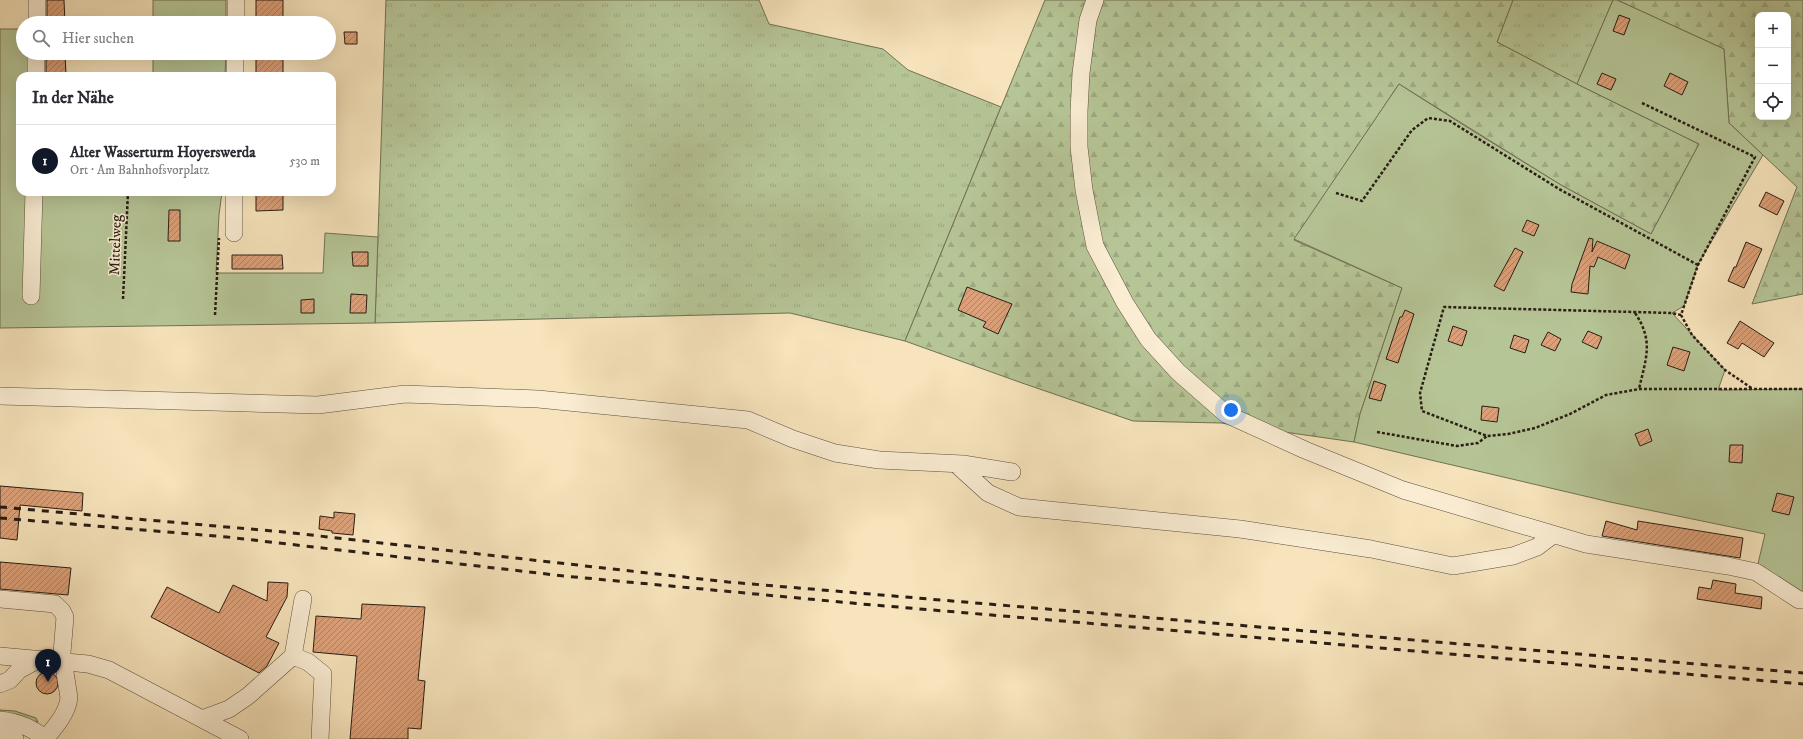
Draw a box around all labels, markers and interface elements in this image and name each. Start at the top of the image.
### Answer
map controls [1755,12,1791,120]
button: + [1755,12,1791,48]
search box [16,16,336,60]
icon: search [30,27,52,49]
text: Hier suchen [62,29,134,48]
button: − [1755,48,1791,84]
button: locate [1755,84,1791,120]
text: In der Nähe [32,87,114,109]
text: Alter Wasserturm Hoyerswerda [70,143,256,162]
text: 1 [43,153,47,169]
text: 530 m [289,153,320,169]
text: Ort · Am Bahnhofsvorplatz [70,162,209,178]
street label: Mittelweg [105,214,126,276]
your location [1221,400,1241,420]
pin: 1 [35,649,61,682]

